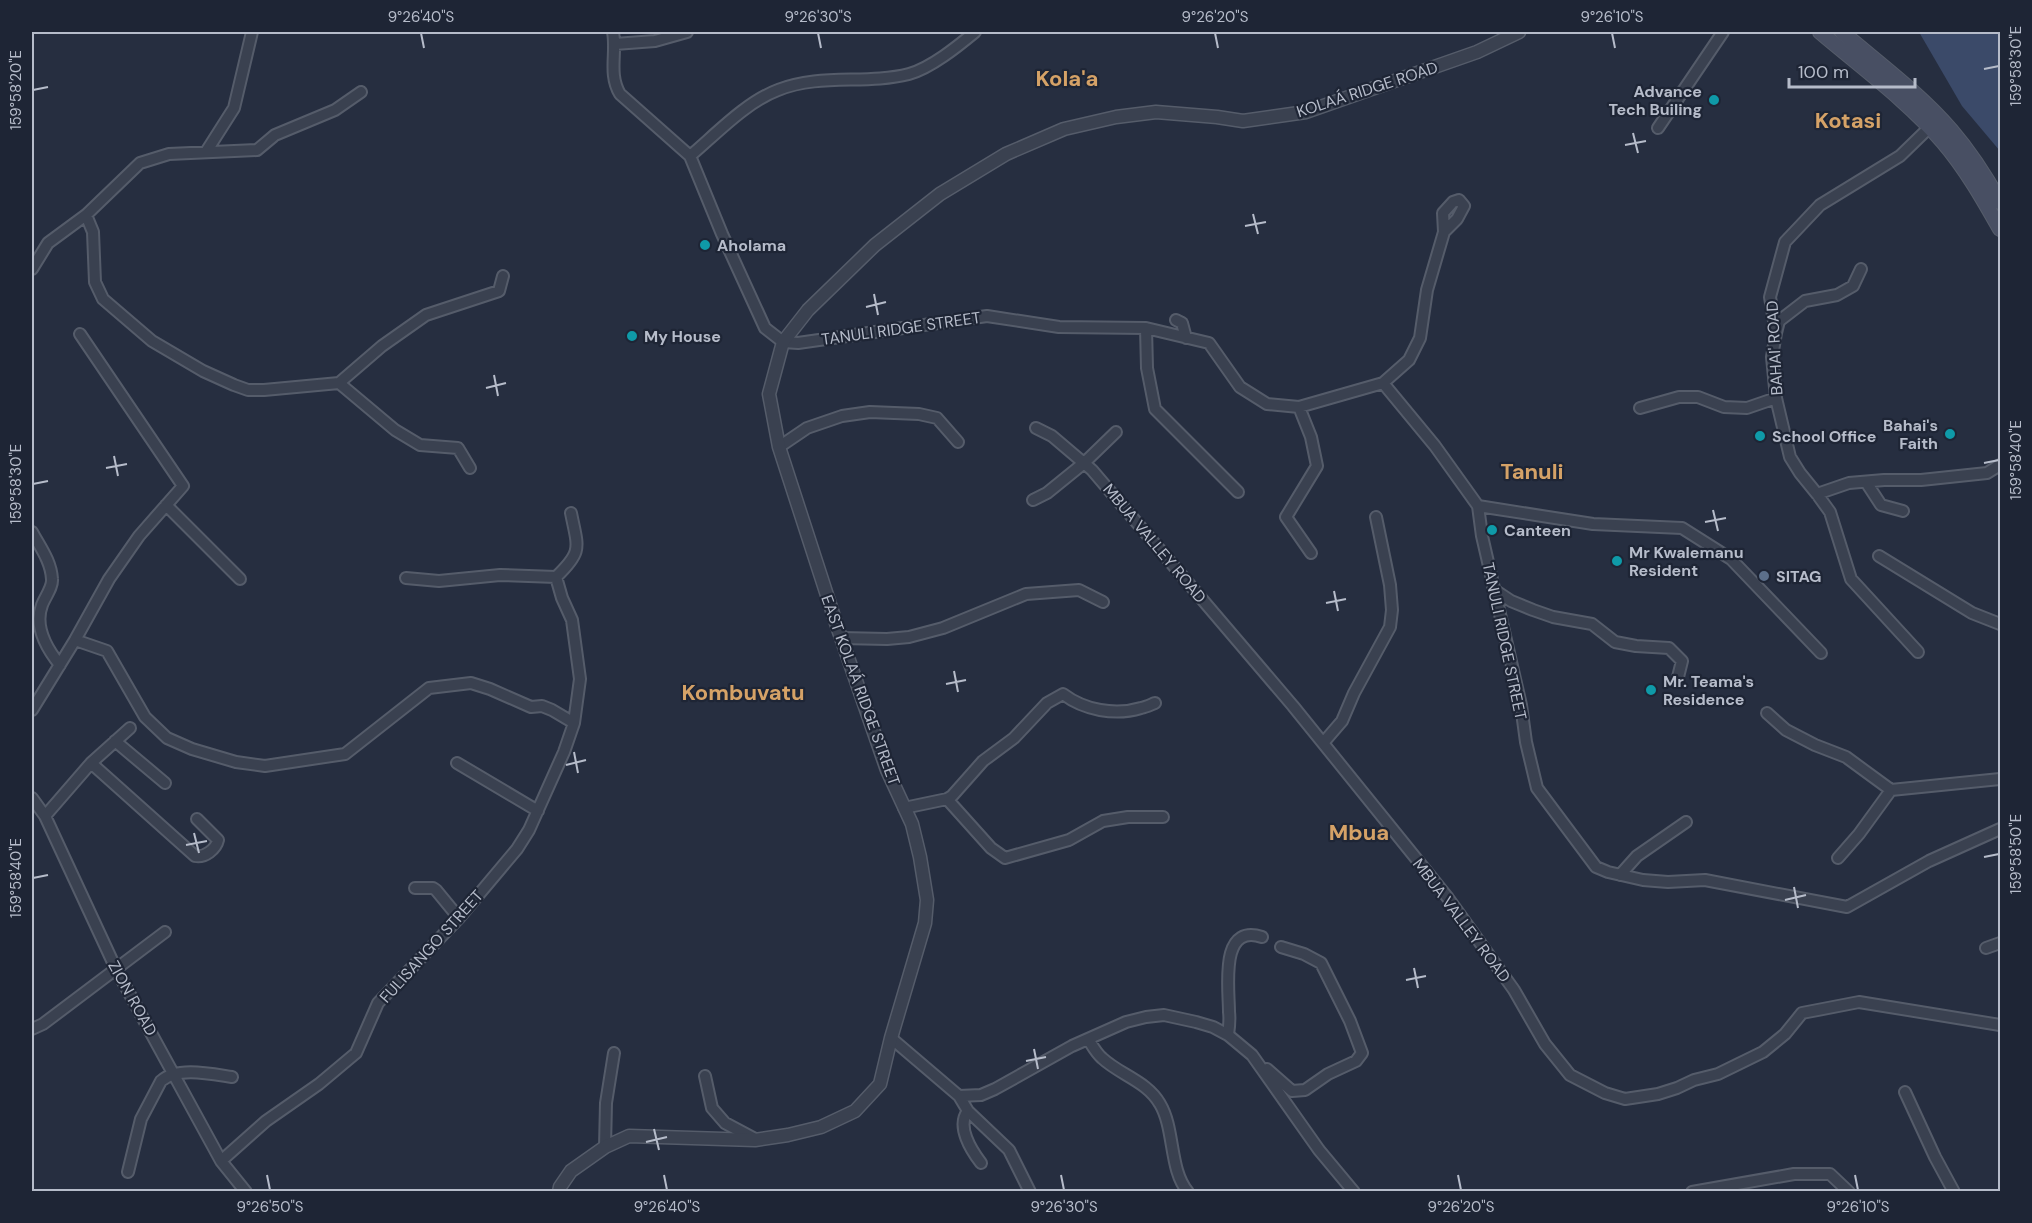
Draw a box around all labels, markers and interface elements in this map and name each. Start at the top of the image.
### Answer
text: 9°26'40"S [388,7,455,27]
text: 9°26'30"S [784,7,852,27]
text: 9°26'20"S [1182,7,1249,27]
text: 9°26'10"S [1580,7,1644,27]
text: 159°58'30"E [2006,26,2026,106]
text: 159°58'20"E [6,50,26,130]
scale bar [1789,51,1915,89]
street label: KOLAÁ RIDGE ROAD [1294,57,1441,122]
text: 100 m [1798,60,1849,84]
district label: Kola'a [1036,64,1098,93]
place label: Advance Tech Builing [1608,81,1702,120]
marker: Advance Tech Builing [1707,93,1721,107]
district label: Kotasi [1815,106,1881,135]
place label: Aholama [717,235,786,256]
marker: Aholama [698,238,712,252]
street label: BAHAI' ROAD [1762,300,1787,396]
street label: TANULI RIDGE STREET [820,307,982,350]
place label: My House [644,326,721,347]
marker: My House [625,329,639,343]
place label: Bahai's Faith [1883,415,1938,454]
text: 159°58'40"E [2006,420,2026,500]
place label: School Office [1772,426,1876,447]
marker: Bahai's Faith [1943,427,1957,441]
marker: School Office [1753,429,1767,443]
text: 159°58'30"E [6,444,26,524]
district label: Tanuli [1500,457,1564,486]
street label: MBUA VALLEY ROAD [1098,479,1211,607]
place label: Canteen [1504,520,1571,541]
marker: Canteen [1485,523,1499,537]
place label: Mr Kwalemanu Resident [1629,542,1744,581]
marker: Mr Kwalemanu Resident [1610,554,1624,568]
street label: TANULI RIDGE STREET [1478,560,1531,722]
place label: SITAG [1776,566,1822,587]
marker: SITAG [1757,569,1771,583]
street label: EAST KOLAÁ RIDGE STREET [816,592,905,788]
place label: Mr. Teama's Residence [1663,671,1754,710]
district label: Kombuvatu [681,678,805,707]
marker: Mr. Teama's Residence [1644,683,1658,697]
text: 159°58'50"E [2006,814,2026,894]
district label: Mbua [1329,818,1389,847]
text: 159°58'40"E [6,838,26,918]
street label: MBUA VALLEY ROAD [1408,854,1515,986]
street label: FULISANGO STREET [375,885,488,1007]
street label: ZION ROAD [103,957,162,1040]
text: 9°26'50"S [236,1197,304,1217]
text: 9°26'40"S [634,1197,701,1217]
text: 9°26'30"S [1030,1197,1098,1217]
text: 9°26'20"S [1428,1197,1495,1217]
text: 9°26'10"S [1826,1197,1890,1217]

